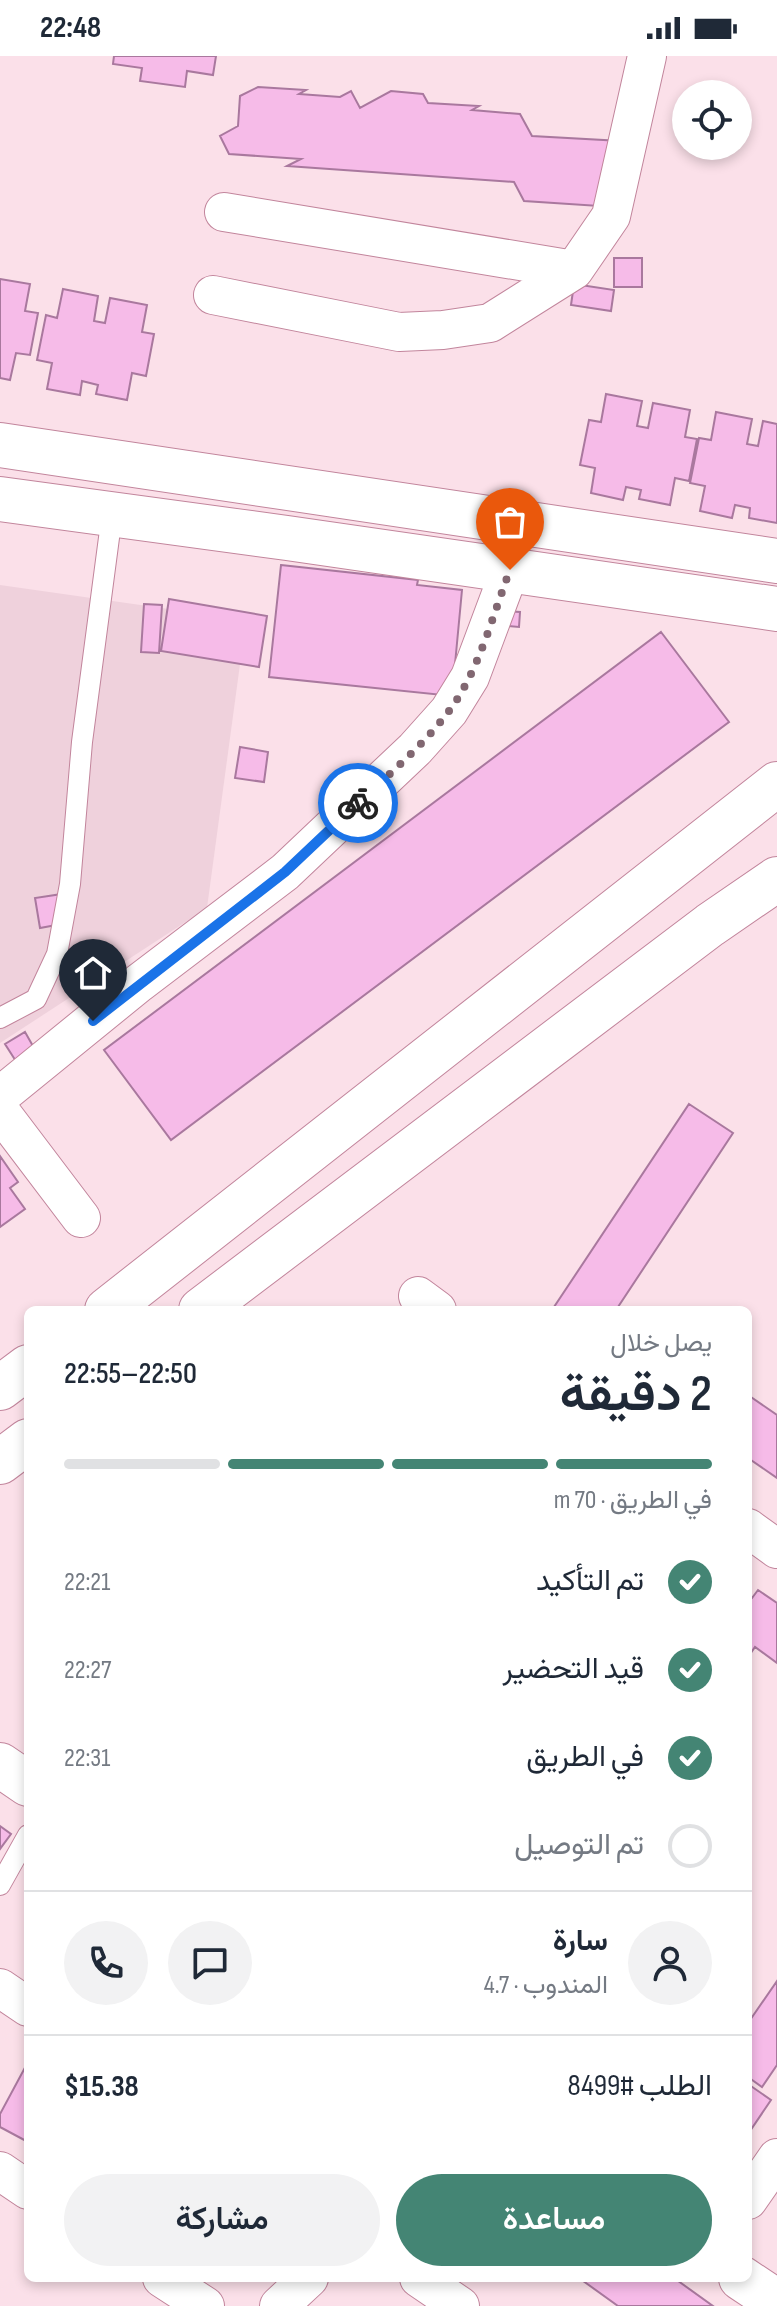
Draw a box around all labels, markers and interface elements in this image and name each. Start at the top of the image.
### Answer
text: 22:48 [40,10,101,46]
map controls [672,80,752,160]
button: locate [672,80,752,160]
pin [476,488,544,570]
icon: bag [488,500,532,544]
courier [318,763,398,843]
icon: bike [336,781,380,825]
pin [59,939,127,1021]
icon: home [71,951,115,995]
text: يصل خلال [610,1328,712,1359]
text: 22:50–22:55 [64,1356,197,1392]
text: 2 دقيقة [560,1363,712,1426]
text: في الطريق · 70 m [554,1485,712,1516]
icon: check [668,1560,712,1604]
text: تم التأكيد [536,1563,644,1599]
text: 22:21 [64,1567,110,1598]
icon: check [668,1648,712,1692]
text: قيد التحضير [503,1651,644,1687]
text: 22:27 [64,1655,112,1686]
icon: check [668,1736,712,1780]
text: في الطريق [526,1739,644,1775]
text: 22:31 [64,1743,110,1774]
text: تم التوصيل [514,1827,644,1863]
button: phone [64,1921,148,2005]
button: chat [168,1921,252,2005]
button: person [628,1921,712,2005]
text: سارة [553,1923,608,1959]
text: المندوب · 4.7 [484,1970,608,2001]
text: الطلب #8499 [567,2068,712,2104]
text: $15.38 [64,2069,139,2105]
button: مشاركة [64,2174,380,2266]
button: مساعدة [396,2174,712,2266]

